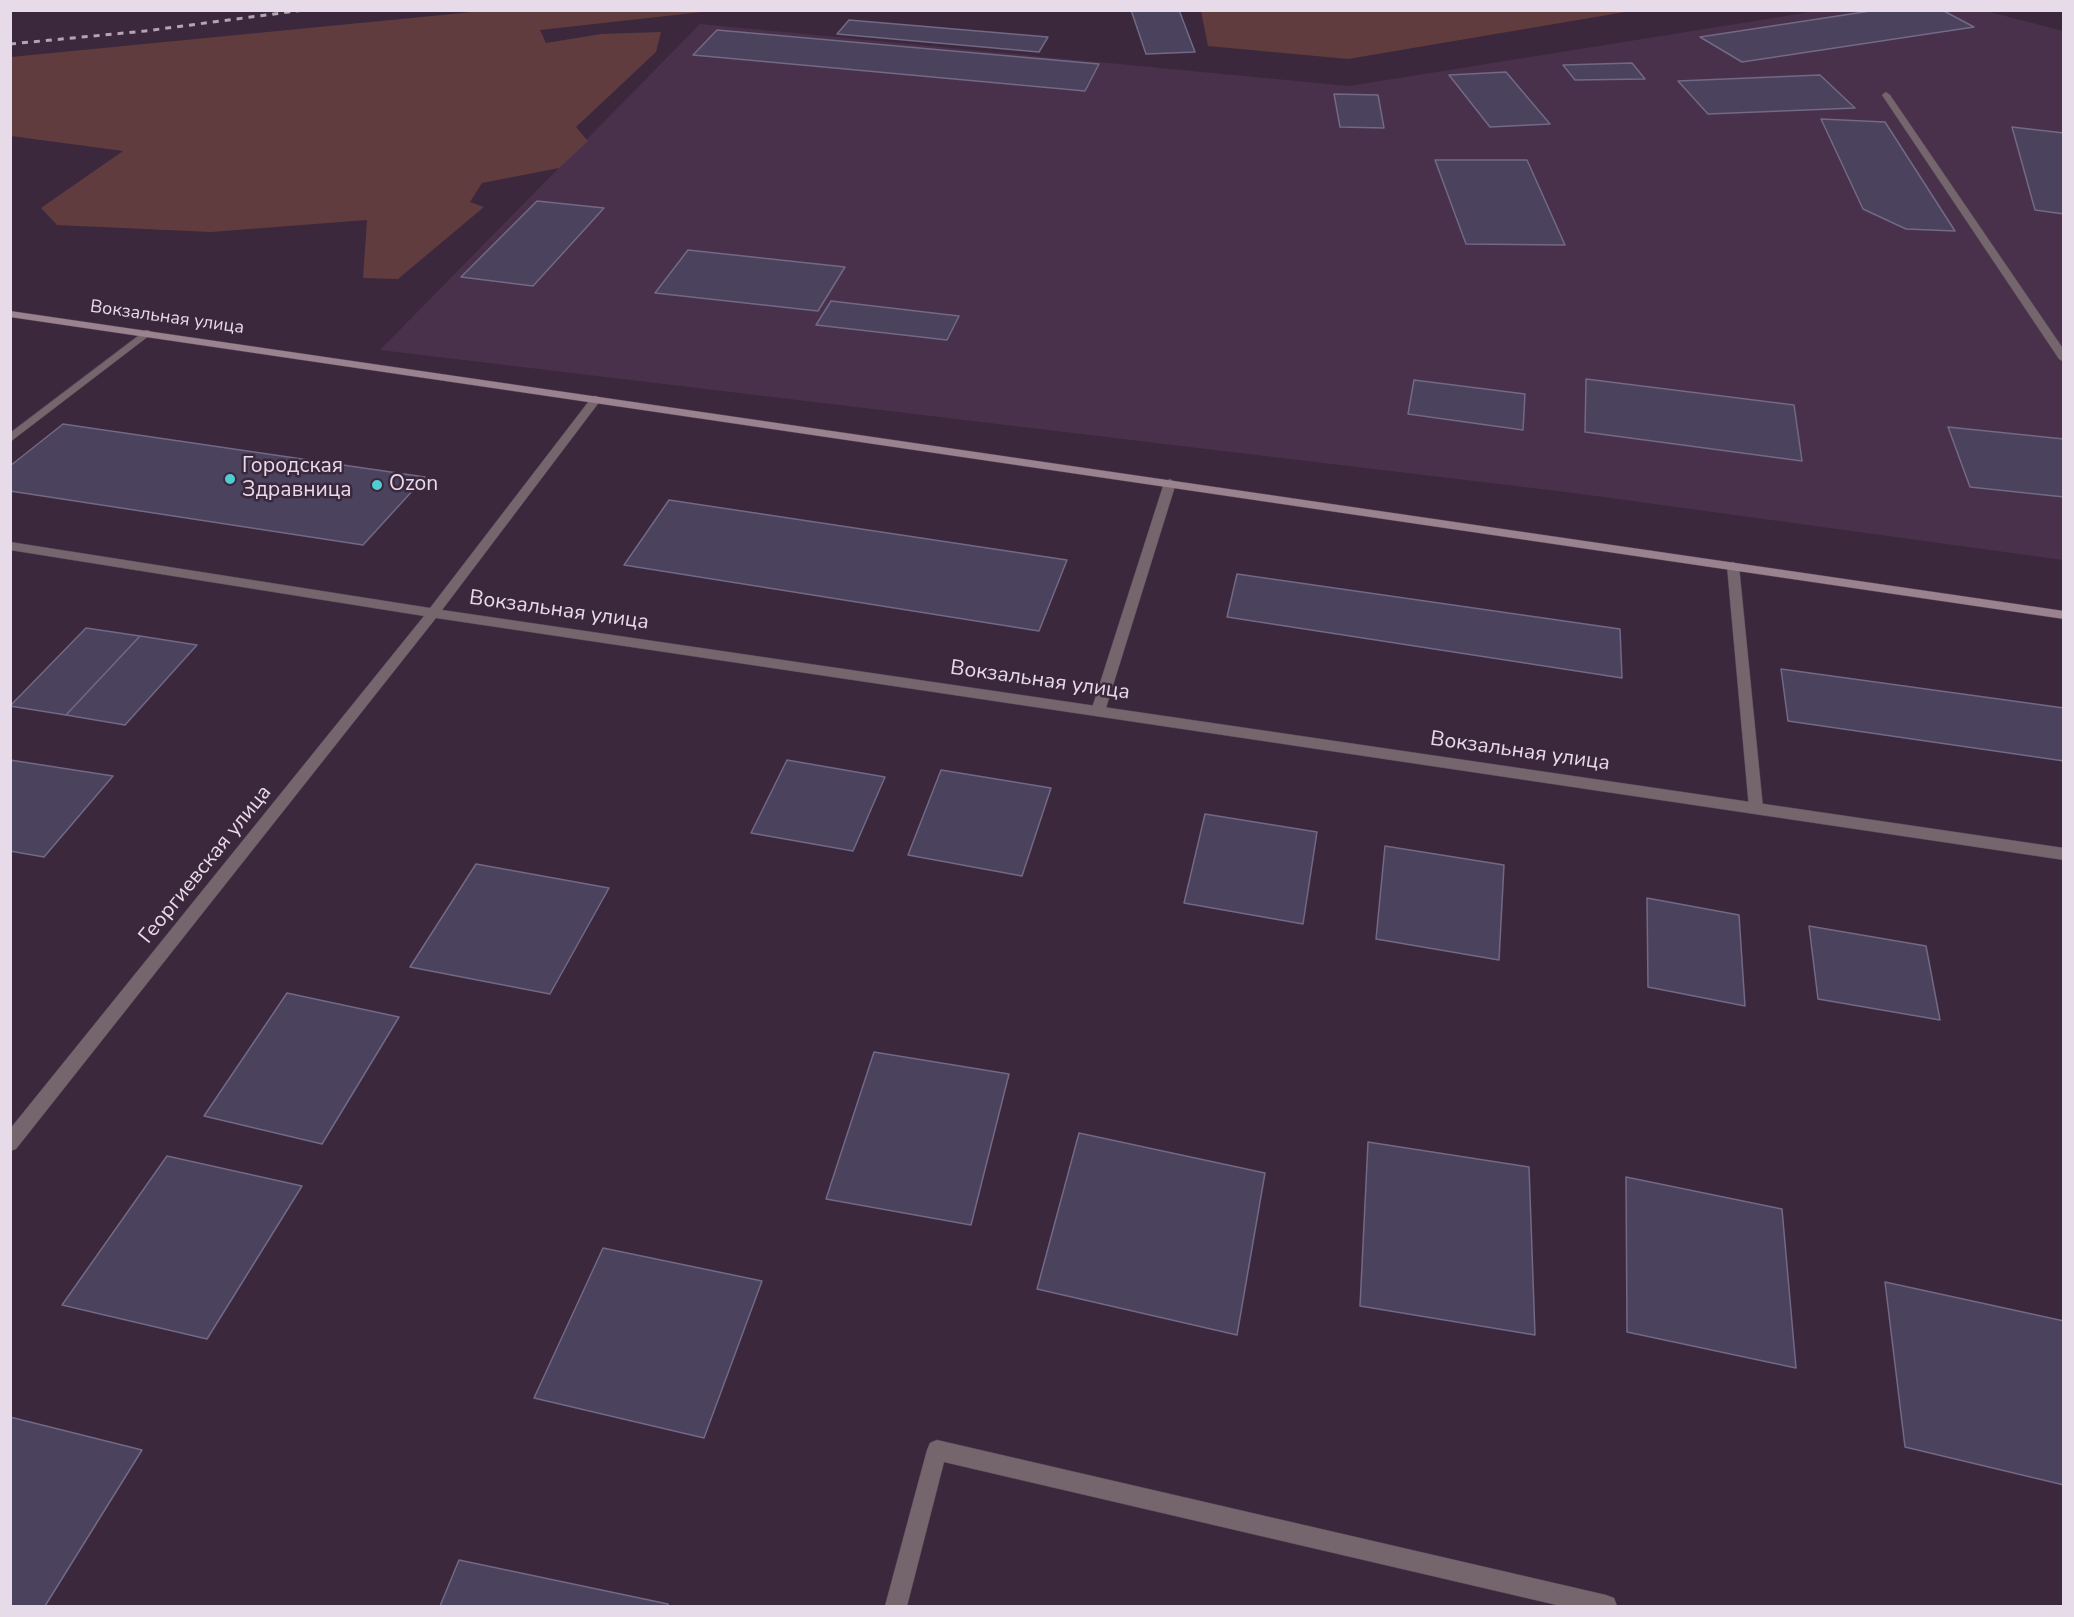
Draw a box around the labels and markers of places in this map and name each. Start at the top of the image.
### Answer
place label: Городская Здравница [242,454,352,504]
marker: Городская Здравница [223,472,237,486]
place label: Ozon [389,472,438,498]
marker: Ozon [370,478,384,492]

